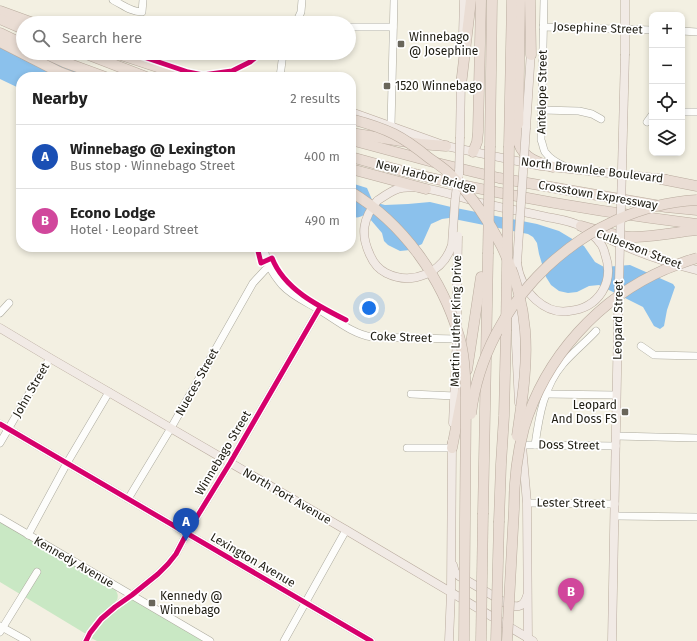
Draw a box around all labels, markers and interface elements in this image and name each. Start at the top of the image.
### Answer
map controls [649,12,685,156]
button: + [649,12,685,48]
search box [16,16,356,60]
street label: Josephine Street [553,19,644,37]
icon: search [30,27,52,49]
text: Search here [62,29,142,47]
place label: Winnebago @ Josephine [409,30,478,58]
marker: Winnebago @ Josephine [396,39,406,49]
button: − [649,48,685,84]
street label: Antelope Street [534,49,550,134]
place label: 1520 Winnebago [395,79,482,93]
marker: 1520 Winnebago [382,81,392,91]
button: locate [649,84,685,120]
text: Nearby [32,88,87,109]
text: 2 results [290,91,340,106]
button: layers [649,120,685,156]
text: Winnebago @ Lexington [70,140,236,158]
text: A [41,149,49,164]
text: 400 m [304,149,340,164]
street label: North Brownlee Boulevard [520,154,664,186]
street label: New Harbor Bridge [374,157,478,195]
text: Bus stop · Winnebago Street [70,158,235,173]
street label: Crosstown Expressway [537,178,659,212]
text: Econo Lodge [70,204,156,222]
text: B [41,213,49,228]
text: 490 m [305,213,340,228]
text: Hotel · Leopard Street [70,222,198,237]
street label: Culberson Street [594,226,684,272]
street label: Martin Luther King Drive [448,255,464,387]
street label: Leopard Street [610,279,626,360]
your location [359,298,379,318]
street label: Coke Street [370,329,433,345]
street label: Nueces Street [173,345,222,418]
street label: John Street [10,360,53,420]
place label: Leopard And Doss FS [552,398,617,426]
marker: Leopard And Doss FS [620,407,630,417]
street label: Winnebago Street [192,408,254,498]
street label: Doss Street [538,437,601,453]
street label: North Port Avenue [240,465,334,527]
street label: Lester Street [536,495,606,511]
pin: A [173,508,199,541]
street label: Lexington Avenue [208,530,298,590]
street label: Kennedy Avenue [31,533,117,591]
pin: B [558,578,584,611]
place label: Kennedy @ Winnebago [160,589,223,617]
marker: Kennedy @ Winnebago [147,598,157,608]

